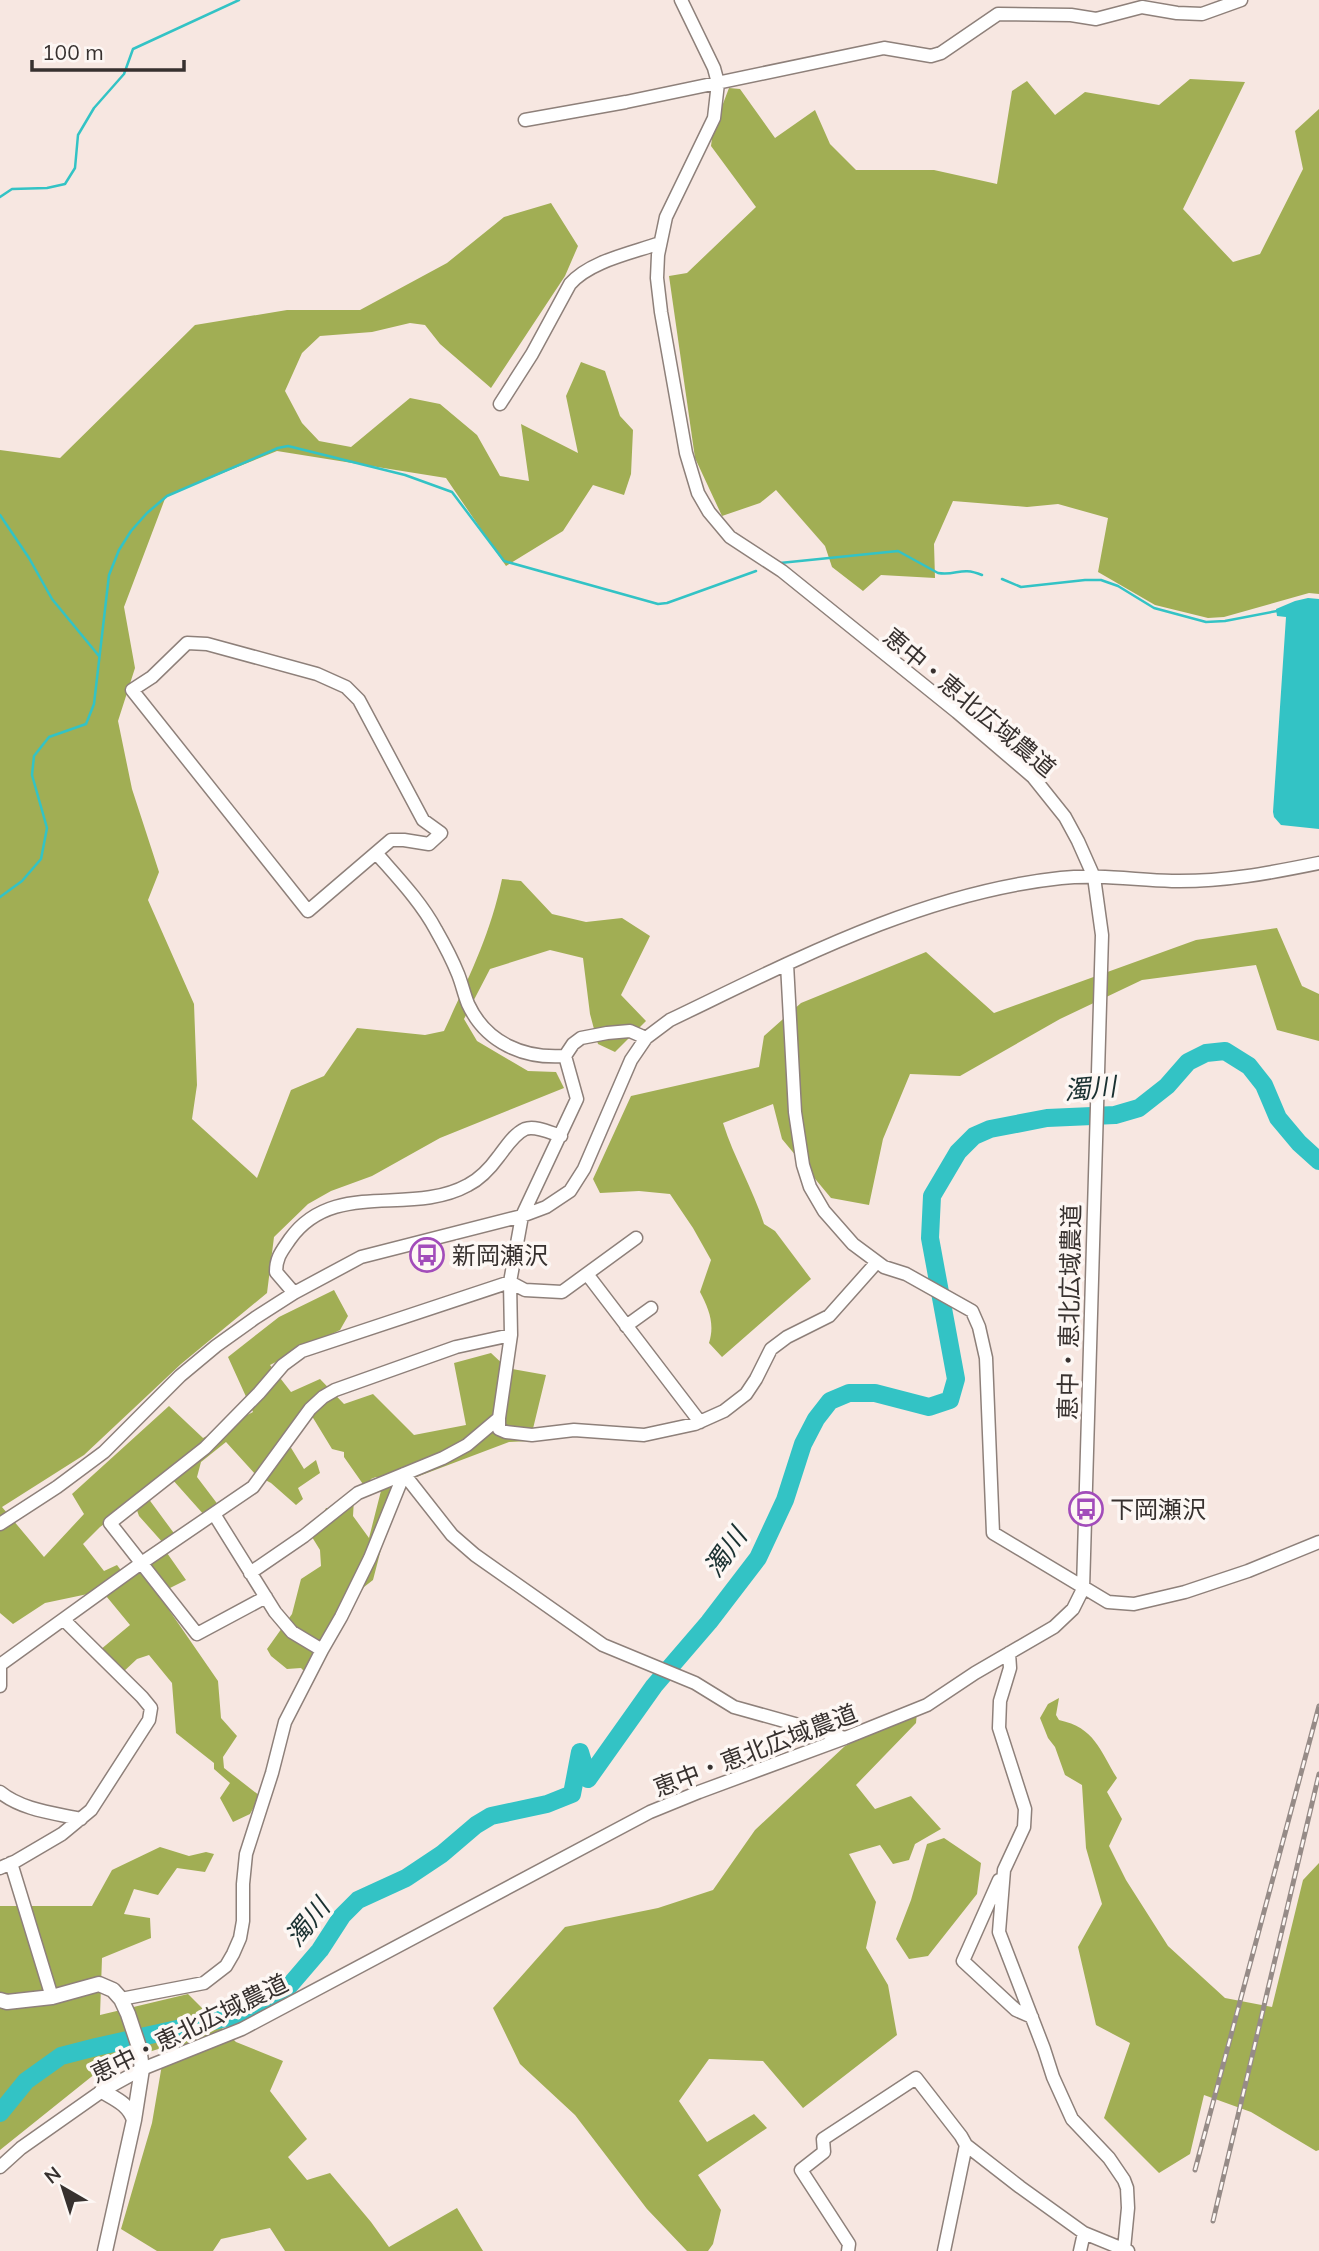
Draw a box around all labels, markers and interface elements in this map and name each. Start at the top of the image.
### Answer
scale bar [32,28,184,72]
text: 100 m [42,39,104,65]
street label: 恵中・恵北広域農道 [878,621,1062,783]
water label: 濁川 [1063,1069,1120,1107]
street label: 恵中・恵北広域農道 [1052,1204,1086,1420]
bus stop icon: 新岡瀬沢 [408,1236,446,1274]
place label: 新岡瀬沢 [452,1240,548,1270]
bus stop icon: 下岡瀬沢 [1067,1490,1105,1528]
place label: 下岡瀬沢 [1110,1494,1206,1524]
water label: 濁川 [697,1519,755,1583]
street label: 恵中・恵北広域農道 [649,1697,861,1803]
water label: 濁川 [278,1889,338,1953]
street label: 恵中・恵北広域農道 [85,1967,293,2089]
north arrow [28,2153,98,2223]
text: N [39,2161,65,2189]

